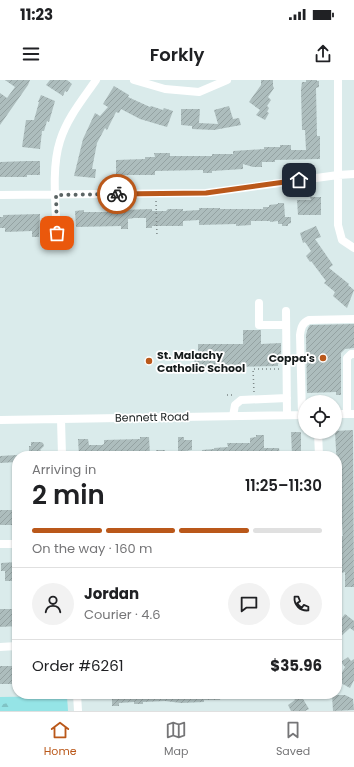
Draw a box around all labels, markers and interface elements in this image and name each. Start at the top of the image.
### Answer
text: 11:23 [20,4,53,25]
text: Forkly [150,42,204,67]
icon: menu [20,43,42,65]
icon: share [312,43,334,65]
pin [282,163,316,197]
icon: home [288,169,310,191]
courier [97,174,137,214]
icon: bike [106,183,128,205]
pin [40,216,74,250]
icon: bag [46,222,68,244]
place label: St. Malachy Catholic School [157,347,245,376]
place label: Coppa's [269,350,315,366]
marker: Coppa's [318,353,328,363]
marker: St. Malachy Catholic School [144,356,154,366]
map controls [298,395,342,439]
button: locate [298,395,342,439]
street label: Bennett Road [115,408,189,426]
text: Arriving in [32,460,96,479]
text: 11:25–11:30 [245,475,322,496]
text: 2 min [32,477,105,513]
text: On the way · 160 m [32,539,153,558]
button: person [32,583,74,625]
text: Jordan [84,583,139,604]
button: chat [228,583,270,625]
button: phone [280,583,322,625]
text: Courier · 4.6 [84,605,161,624]
text: Order #6261 [32,655,124,676]
text: $35.96 [270,655,322,676]
tab: Home [44,719,77,760]
tab: Map [164,719,188,760]
tab: Saved [276,719,310,760]

